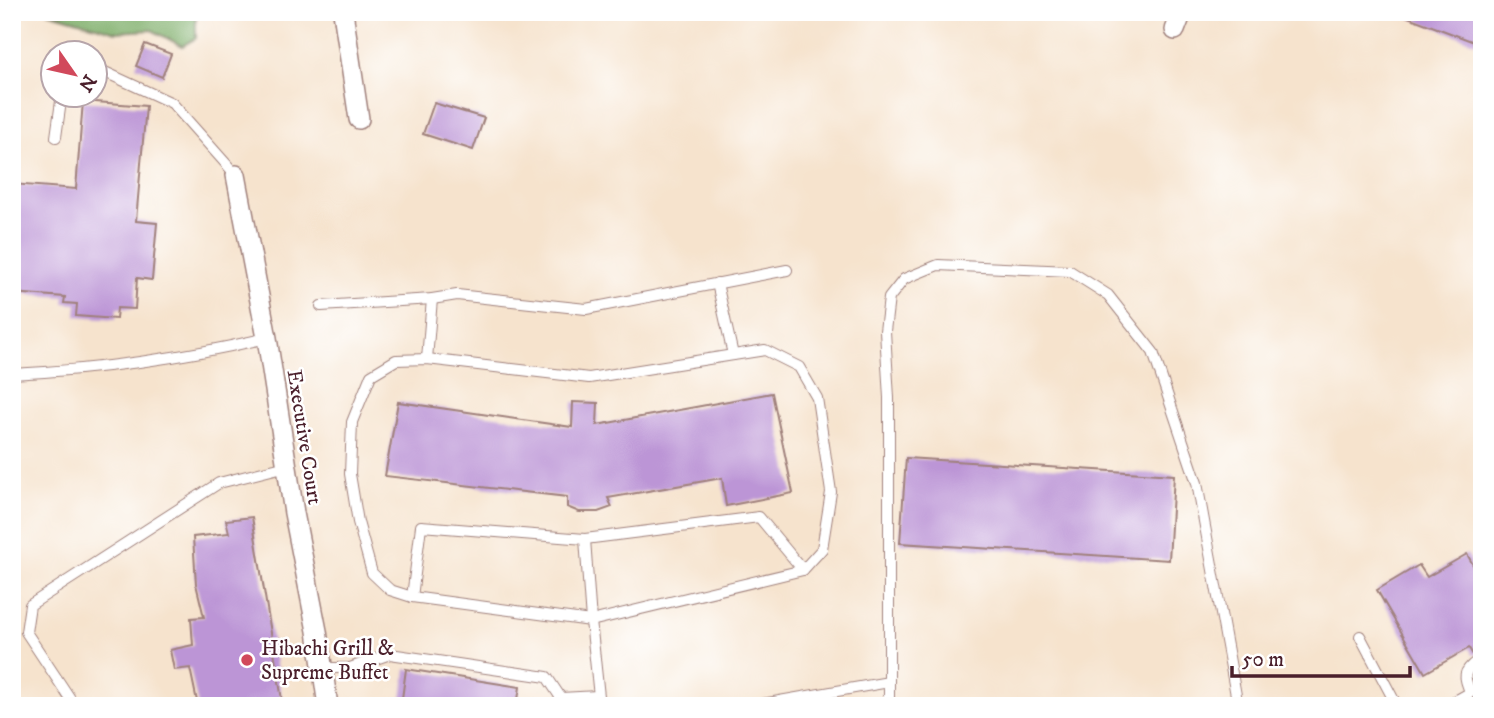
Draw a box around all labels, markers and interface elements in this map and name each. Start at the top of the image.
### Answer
north arrow [38,38,108,108]
text: N [73,70,101,96]
street label: Executive Court [281,368,328,507]
scale bar [1232,634,1410,678]
place label: Hibachi Grill & Supreme Buffet [261,636,394,686]
text: 50 m [1242,647,1284,673]
marker: Hibachi Grill & Supreme Buffet [239,652,255,668]

